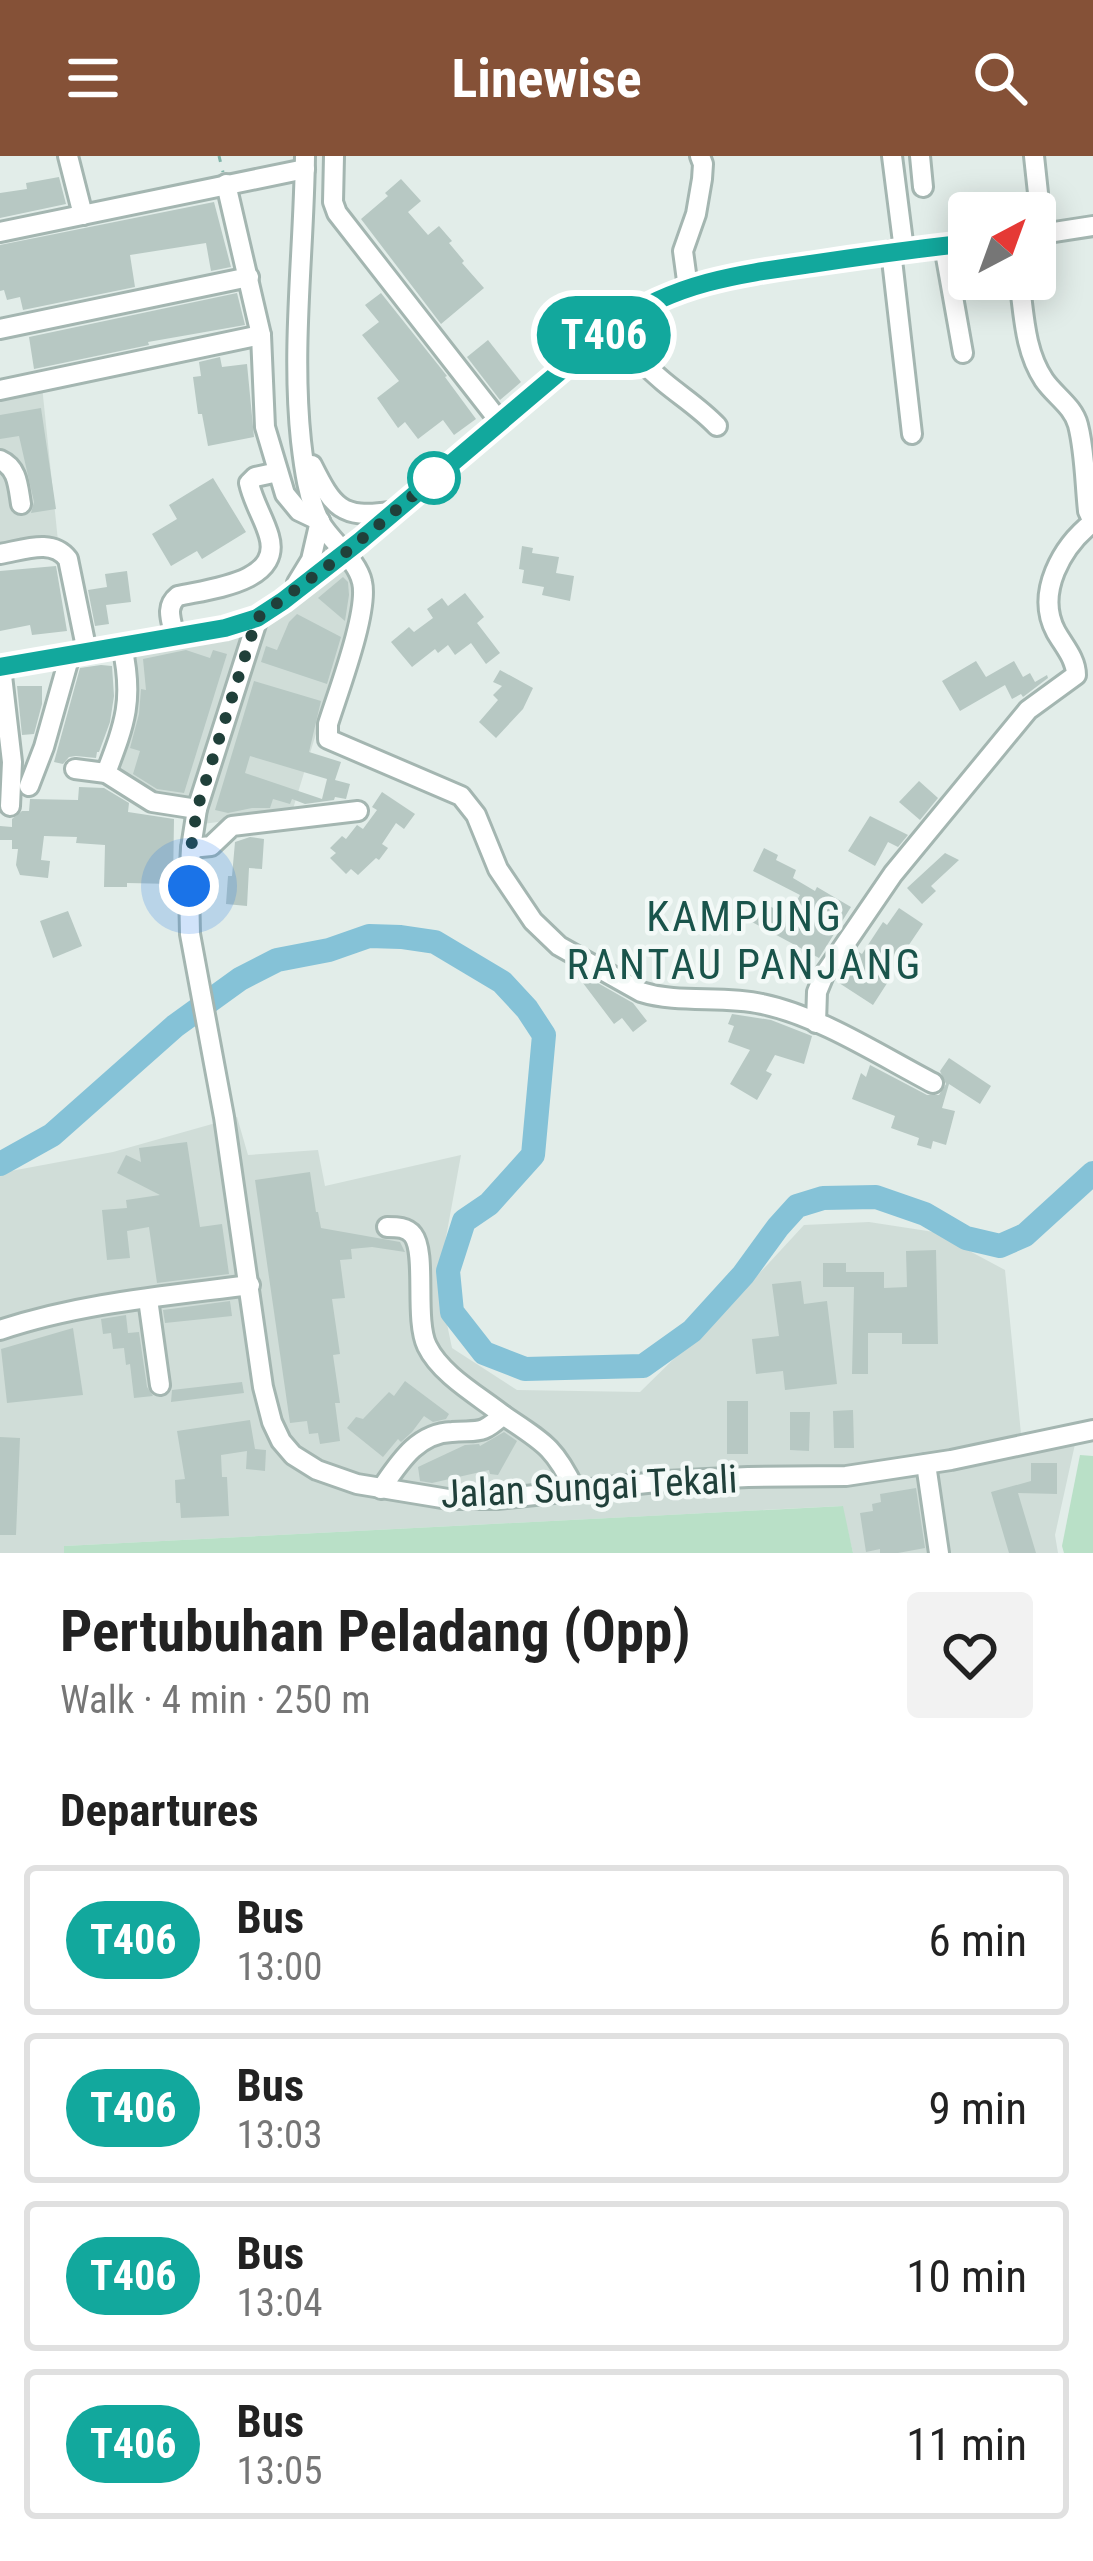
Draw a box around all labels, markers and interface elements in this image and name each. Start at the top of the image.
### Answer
icon: menu [60,45,126,111]
icon: search [967,45,1033,111]
text: Linewise [451,47,642,110]
north arrow [948,192,1056,300]
map controls [948,192,1056,300]
line badge: T406 [520,296,688,374]
text: T406 [561,310,647,359]
unlabelled marker [409,453,459,503]
your location [159,856,219,916]
district label: KAMPUNG RANTAU PANJANG [567,892,923,989]
street label: Jalan Sungai Tekali [440,1456,738,1518]
button: heart [907,1592,1033,1718]
text: Pertubuhan Peladang (Opp) [60,1598,691,1665]
text: Walk · 4 min · 250 m [60,1677,371,1723]
text: Departures [60,1784,259,1837]
text: Bus [236,1891,304,1944]
text: 6 min [928,1914,1027,1967]
text: T406 [90,1915,176,1964]
text: 13:00 [236,1944,323,1990]
text: Bus [236,2059,304,2112]
text: 9 min [928,2082,1027,2135]
text: T406 [90,2083,176,2132]
text: 13:03 [236,2112,323,2158]
text: Bus [236,2227,304,2280]
text: 10 min [906,2250,1027,2303]
text: T406 [90,2251,176,2300]
text: 13:04 [236,2280,323,2326]
text: Bus [236,2395,304,2448]
text: 11 min [906,2418,1027,2471]
text: T406 [90,2419,176,2468]
text: 13:05 [236,2448,323,2494]

